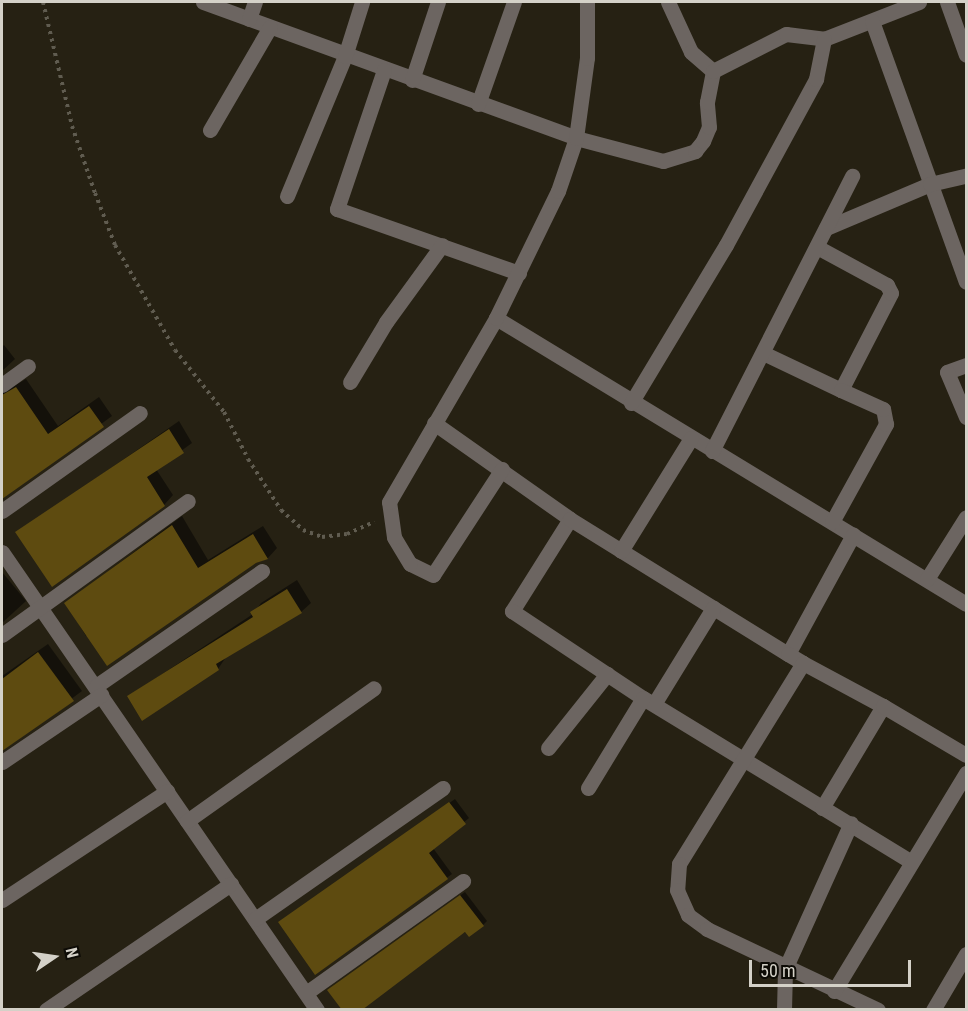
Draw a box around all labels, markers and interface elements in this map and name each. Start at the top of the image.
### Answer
north arrow [24,927,84,987]
text: N [62,946,82,960]
scale bar [752,948,914,986]
text: 50 m [760,960,795,981]

